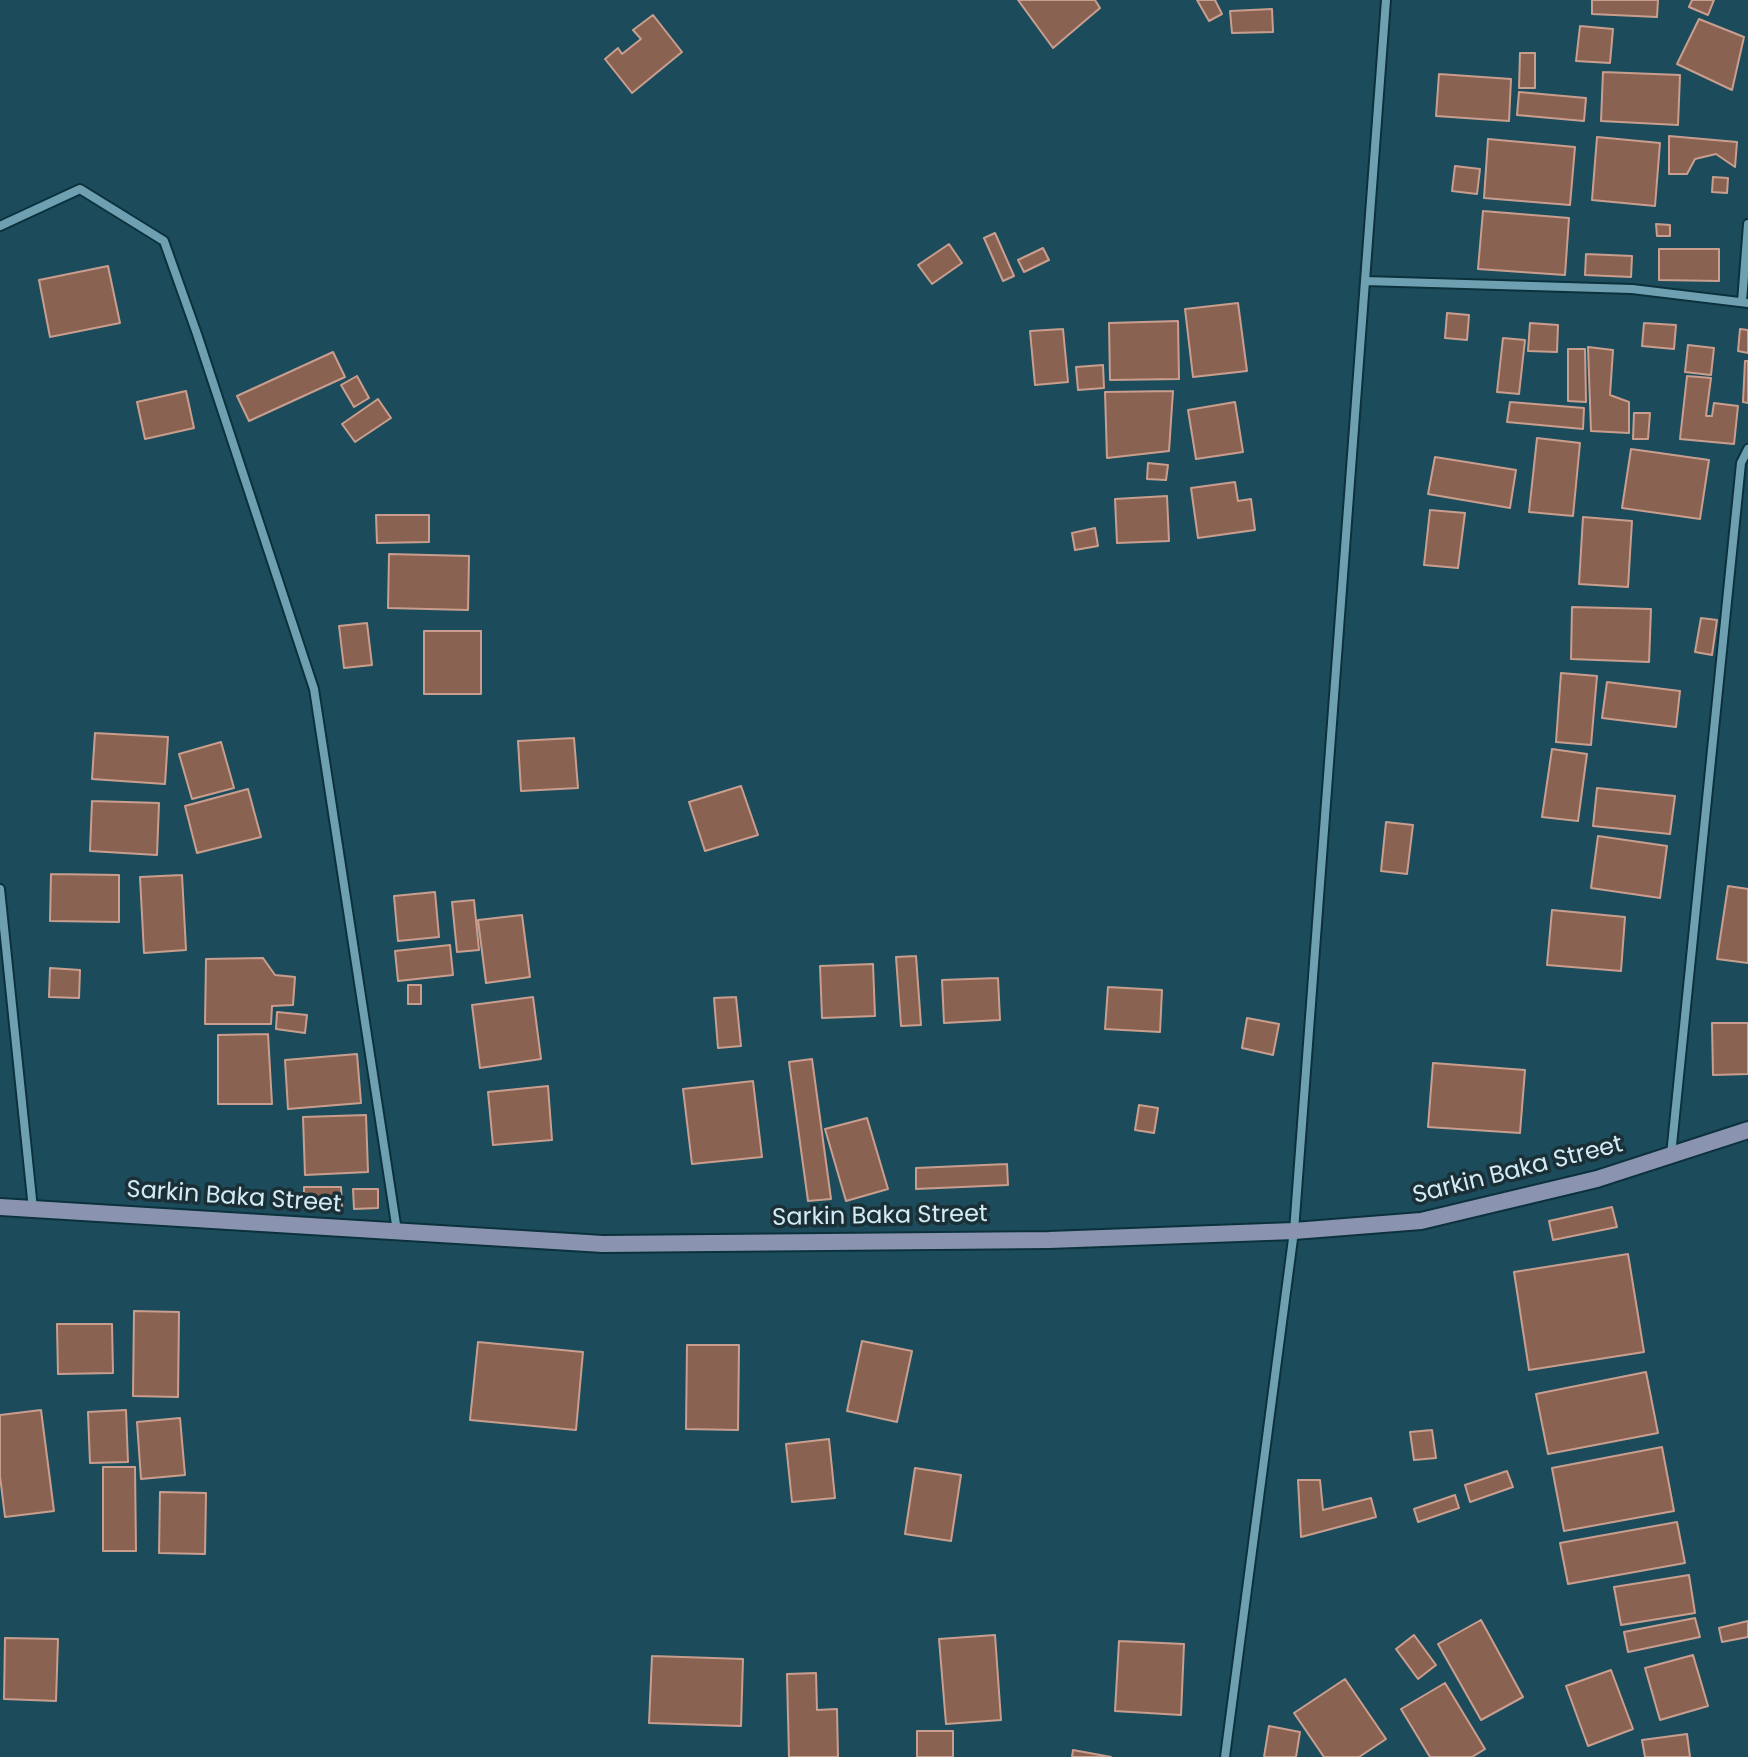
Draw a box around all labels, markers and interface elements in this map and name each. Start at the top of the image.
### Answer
street label: Sarkin Baka Street [1410,1131,1626,1211]
street label: Sarkin Baka Street [126,1176,342,1220]
street label: Sarkin Baka Street [772,1201,988,1233]

